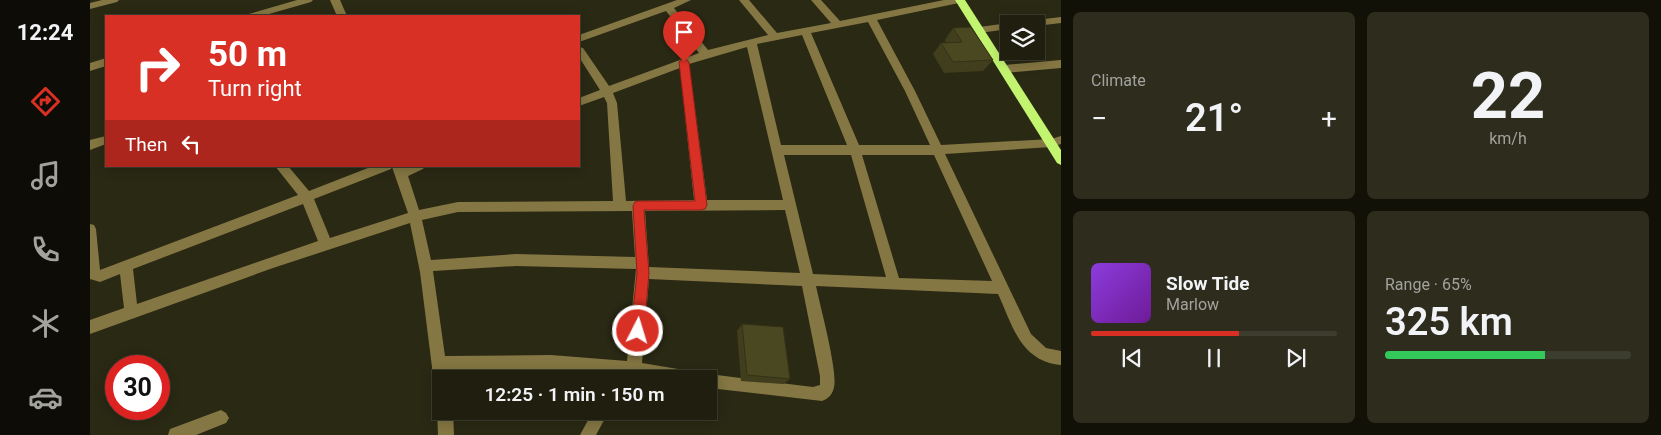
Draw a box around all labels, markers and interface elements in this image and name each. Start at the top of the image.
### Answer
pin [663,11,705,62]
map controls [1000,15,1045,60]
button: layers [1000,15,1045,60]
icon: arrive [670,18,698,46]
text: 12:24 [17,20,73,45]
text: 50 m [208,34,287,75]
icon: right [125,35,190,100]
text: 22 [1471,58,1545,134]
text: Climate [1091,71,1146,90]
text: Turn right [208,76,302,101]
icon: directions [28,84,63,119]
text: 21° [1185,96,1243,140]
text: − [1091,102,1107,135]
text: + [1321,102,1337,135]
text: km/h [1489,129,1527,148]
icon: left [177,130,205,158]
text: Then [125,133,167,156]
icon: music [28,158,63,193]
icon: phone [28,232,63,267]
text: Slow Tide [1166,272,1249,295]
text: Range · 65% [1385,275,1472,294]
text: Marlow [1166,295,1219,314]
text: 325 km [1385,300,1513,344]
position arrow [611,304,663,356]
icon: climate [28,306,63,341]
icon: previous [1118,344,1146,372]
icon: pause [1200,344,1228,372]
icon: next [1282,344,1310,372]
speed limit sign: 30 [105,355,170,420]
icon: car [28,380,63,415]
text: 12:25 · 1 min · 150 m [484,383,665,406]

